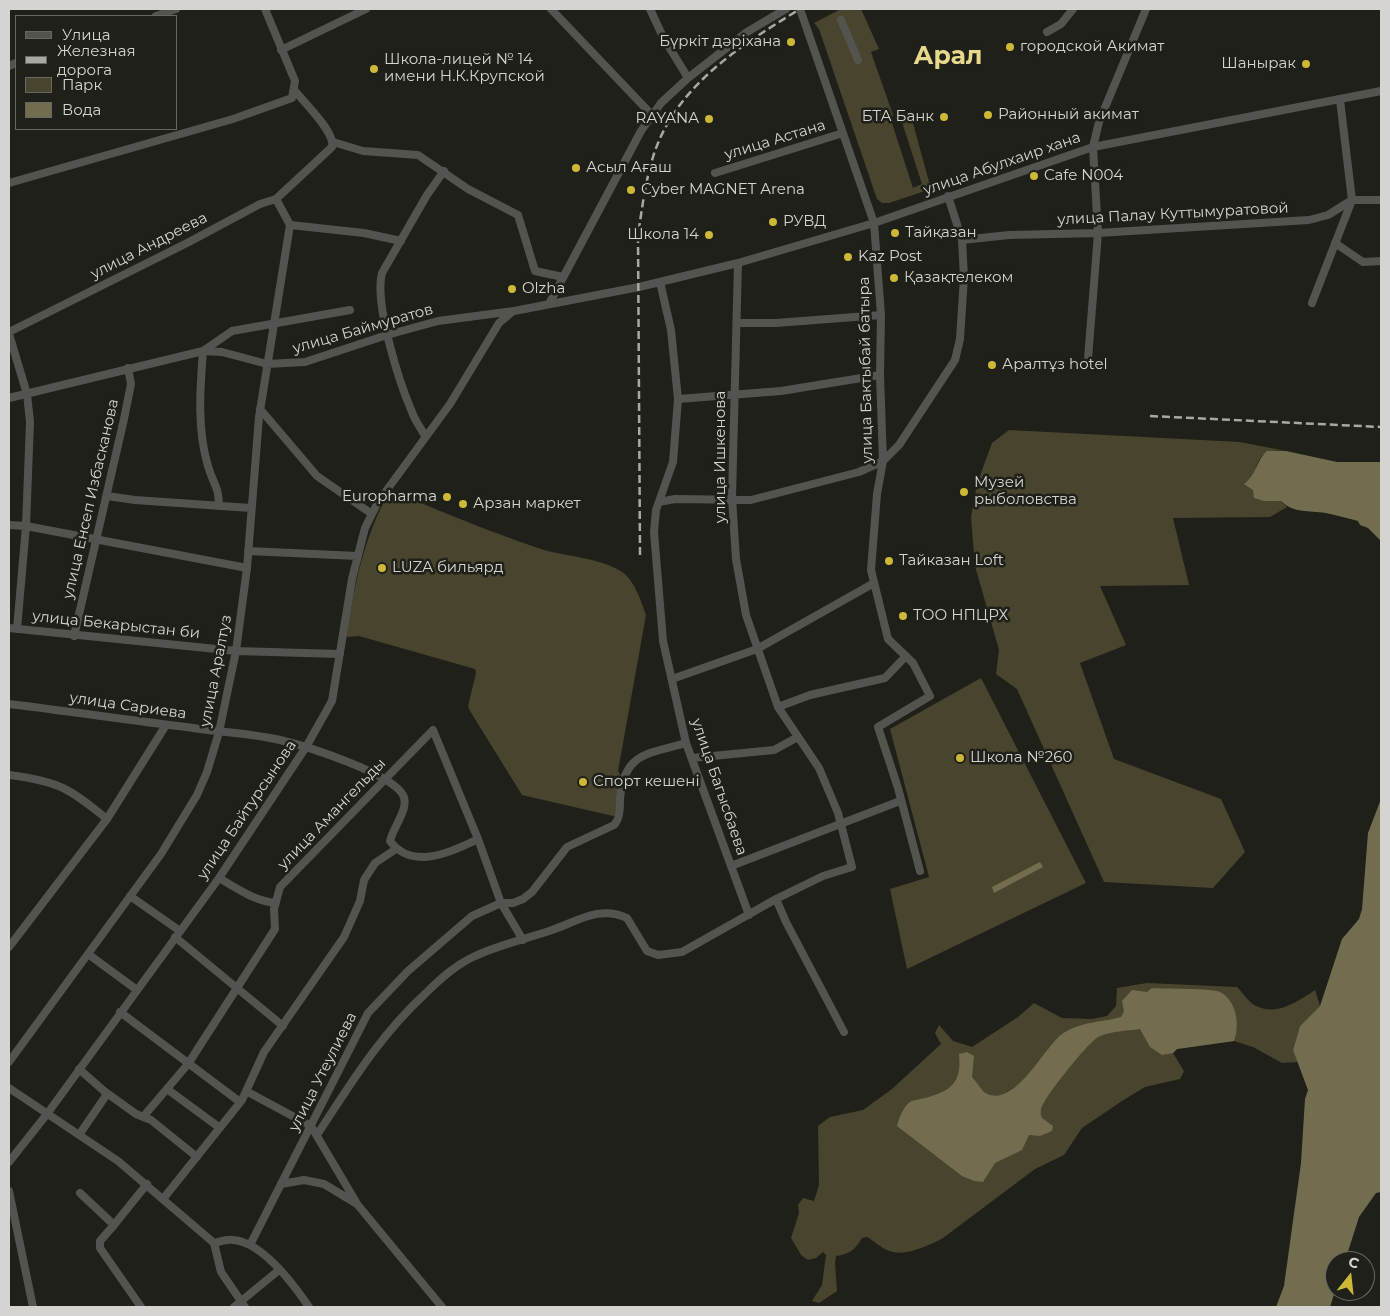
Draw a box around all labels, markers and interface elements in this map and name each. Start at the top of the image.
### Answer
legend [15,15,178,130]
text: Улица [62,25,110,44]
place label: Бүркіт дәріхана [659,33,781,51]
marker: Бүркіт дәріхана [785,36,797,48]
place label: городской Акимат [1020,38,1164,56]
text: Железная дорога [57,41,136,79]
marker: городской Акимат [1004,41,1016,53]
district label: Арал [914,42,982,72]
place label: Школа-лицей № 14 имени Н.К.Крупской [384,51,545,86]
place label: Шанырак [1221,55,1296,73]
marker: Шанырак [1300,58,1312,70]
marker: Школа-лицей № 14 имени Н.К.Крупской [368,63,380,75]
text: Парк [62,75,102,94]
text: Вода [62,100,101,119]
place label: Районный акимат [998,106,1139,124]
place label: БТА Банк [862,108,934,126]
marker: Районный акимат [982,109,994,121]
place label: RAYANA [636,110,699,128]
marker: БТА Банк [938,111,950,123]
marker: RAYANA [703,113,715,125]
street label: улица Астана [722,116,828,164]
street label: улица Абулхаир хана [921,129,1083,199]
place label: Асыл Ағаш [586,159,672,177]
marker: Асыл Ағаш [570,162,582,174]
place label: Cafe N004 [1044,167,1123,185]
marker: Cafe N004 [1028,170,1040,182]
place label: Cyber MAGNET Arena [641,181,805,199]
marker: Cyber MAGNET Arena [625,184,637,196]
street label: улица Палау Куттымуратовой [1057,199,1289,229]
street label: улица Андреева [88,209,210,283]
place label: РУВД [783,213,826,231]
marker: РУВД [767,216,779,228]
place label: Тайқазан [905,224,977,242]
place label: Школа 14 [627,226,699,244]
marker: Тайқазан [889,227,901,239]
marker: Школа 14 [703,229,715,241]
place label: Kaz Post [858,248,922,266]
marker: Kaz Post [842,251,854,263]
place label: Қазақтелеком [904,269,1013,287]
marker: Қазақтелеком [888,272,900,284]
street label: улица Бактыбай батыра [855,276,877,464]
place label: Olzha [522,280,565,298]
marker: Olzha [506,283,518,295]
street label: улица Баймуратов [291,300,435,358]
place label: Аралтұз hotel [1002,356,1107,374]
marker: Аралтұз hotel [986,359,998,371]
street label: улица Ишкенова [712,391,730,523]
street label: улица Енсеп Избасканова [59,397,123,601]
place label: Музей рыболовства [974,474,1077,509]
marker: Музей рыболовства [958,486,970,498]
place label: Europharma [342,488,437,506]
marker: Europharma [441,491,453,503]
place label: Арзан маркет [473,495,581,513]
marker: Арзан маркет [457,498,469,510]
place label: Тайказан Loft [899,552,1004,570]
marker: Тайказан Loft [883,555,895,567]
place label: LUZA бильярд [392,559,504,577]
marker: LUZA бильярд [376,562,388,574]
street label: улица Бекарыстан би [31,607,201,643]
place label: ТОО НПЦРХ [913,607,1008,625]
marker: ТОО НПЦРХ [897,610,909,622]
street label: улица Аралтуз [196,613,236,729]
street label: улица Сариева [68,689,188,723]
street label: улица Багысбаева [687,716,751,858]
street label: улица Байтурсынова [194,737,300,883]
place label: Школа №260 [970,749,1072,767]
marker: Школа №260 [954,752,966,764]
street label: улица Амангельды [274,755,390,873]
place label: Спорт кешені [593,773,700,791]
marker: Спорт кешені [577,776,589,788]
street label: улица Утеулиева [285,1009,361,1135]
north arrow [1325,1251,1375,1301]
text: С [1346,1252,1361,1273]

